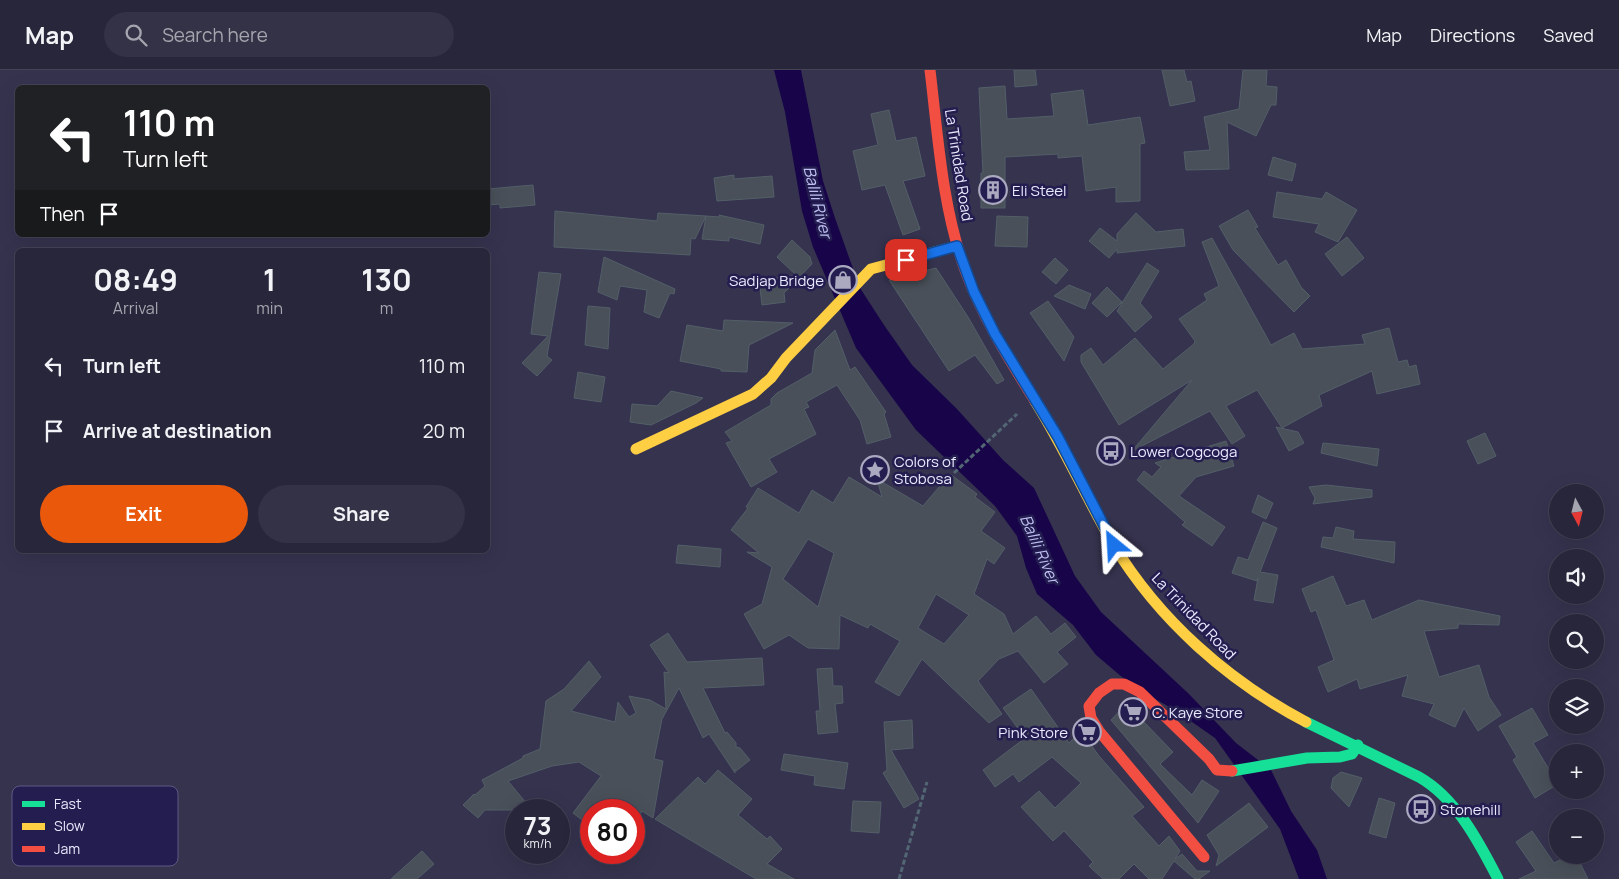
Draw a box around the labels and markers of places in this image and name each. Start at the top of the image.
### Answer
building icon: Eli Steel [978,175,1008,205]
place label: Eli Steel [1012,180,1067,201]
pin [885,239,927,281]
shop icon: Sadjap Bridge [828,265,858,295]
place label: Sadjap Bridge [729,270,824,291]
bus stop icon: Lower Cogcoga [1096,436,1126,466]
place label: Lower Cogcoga [1130,441,1237,462]
place label: Colors of Stobosa [894,451,957,489]
place icon: Colors of Stobosa [860,455,890,485]
supermarket icon: C. Kaye Store [1118,697,1148,727]
place label: C. Kaye Store [1152,702,1243,723]
supermarket icon: Pink Store [1072,717,1102,747]
place label: Pink Store [998,722,1068,743]
bus stop icon: Stonehill [1406,794,1436,824]
place label: Stonehill [1440,799,1501,820]

